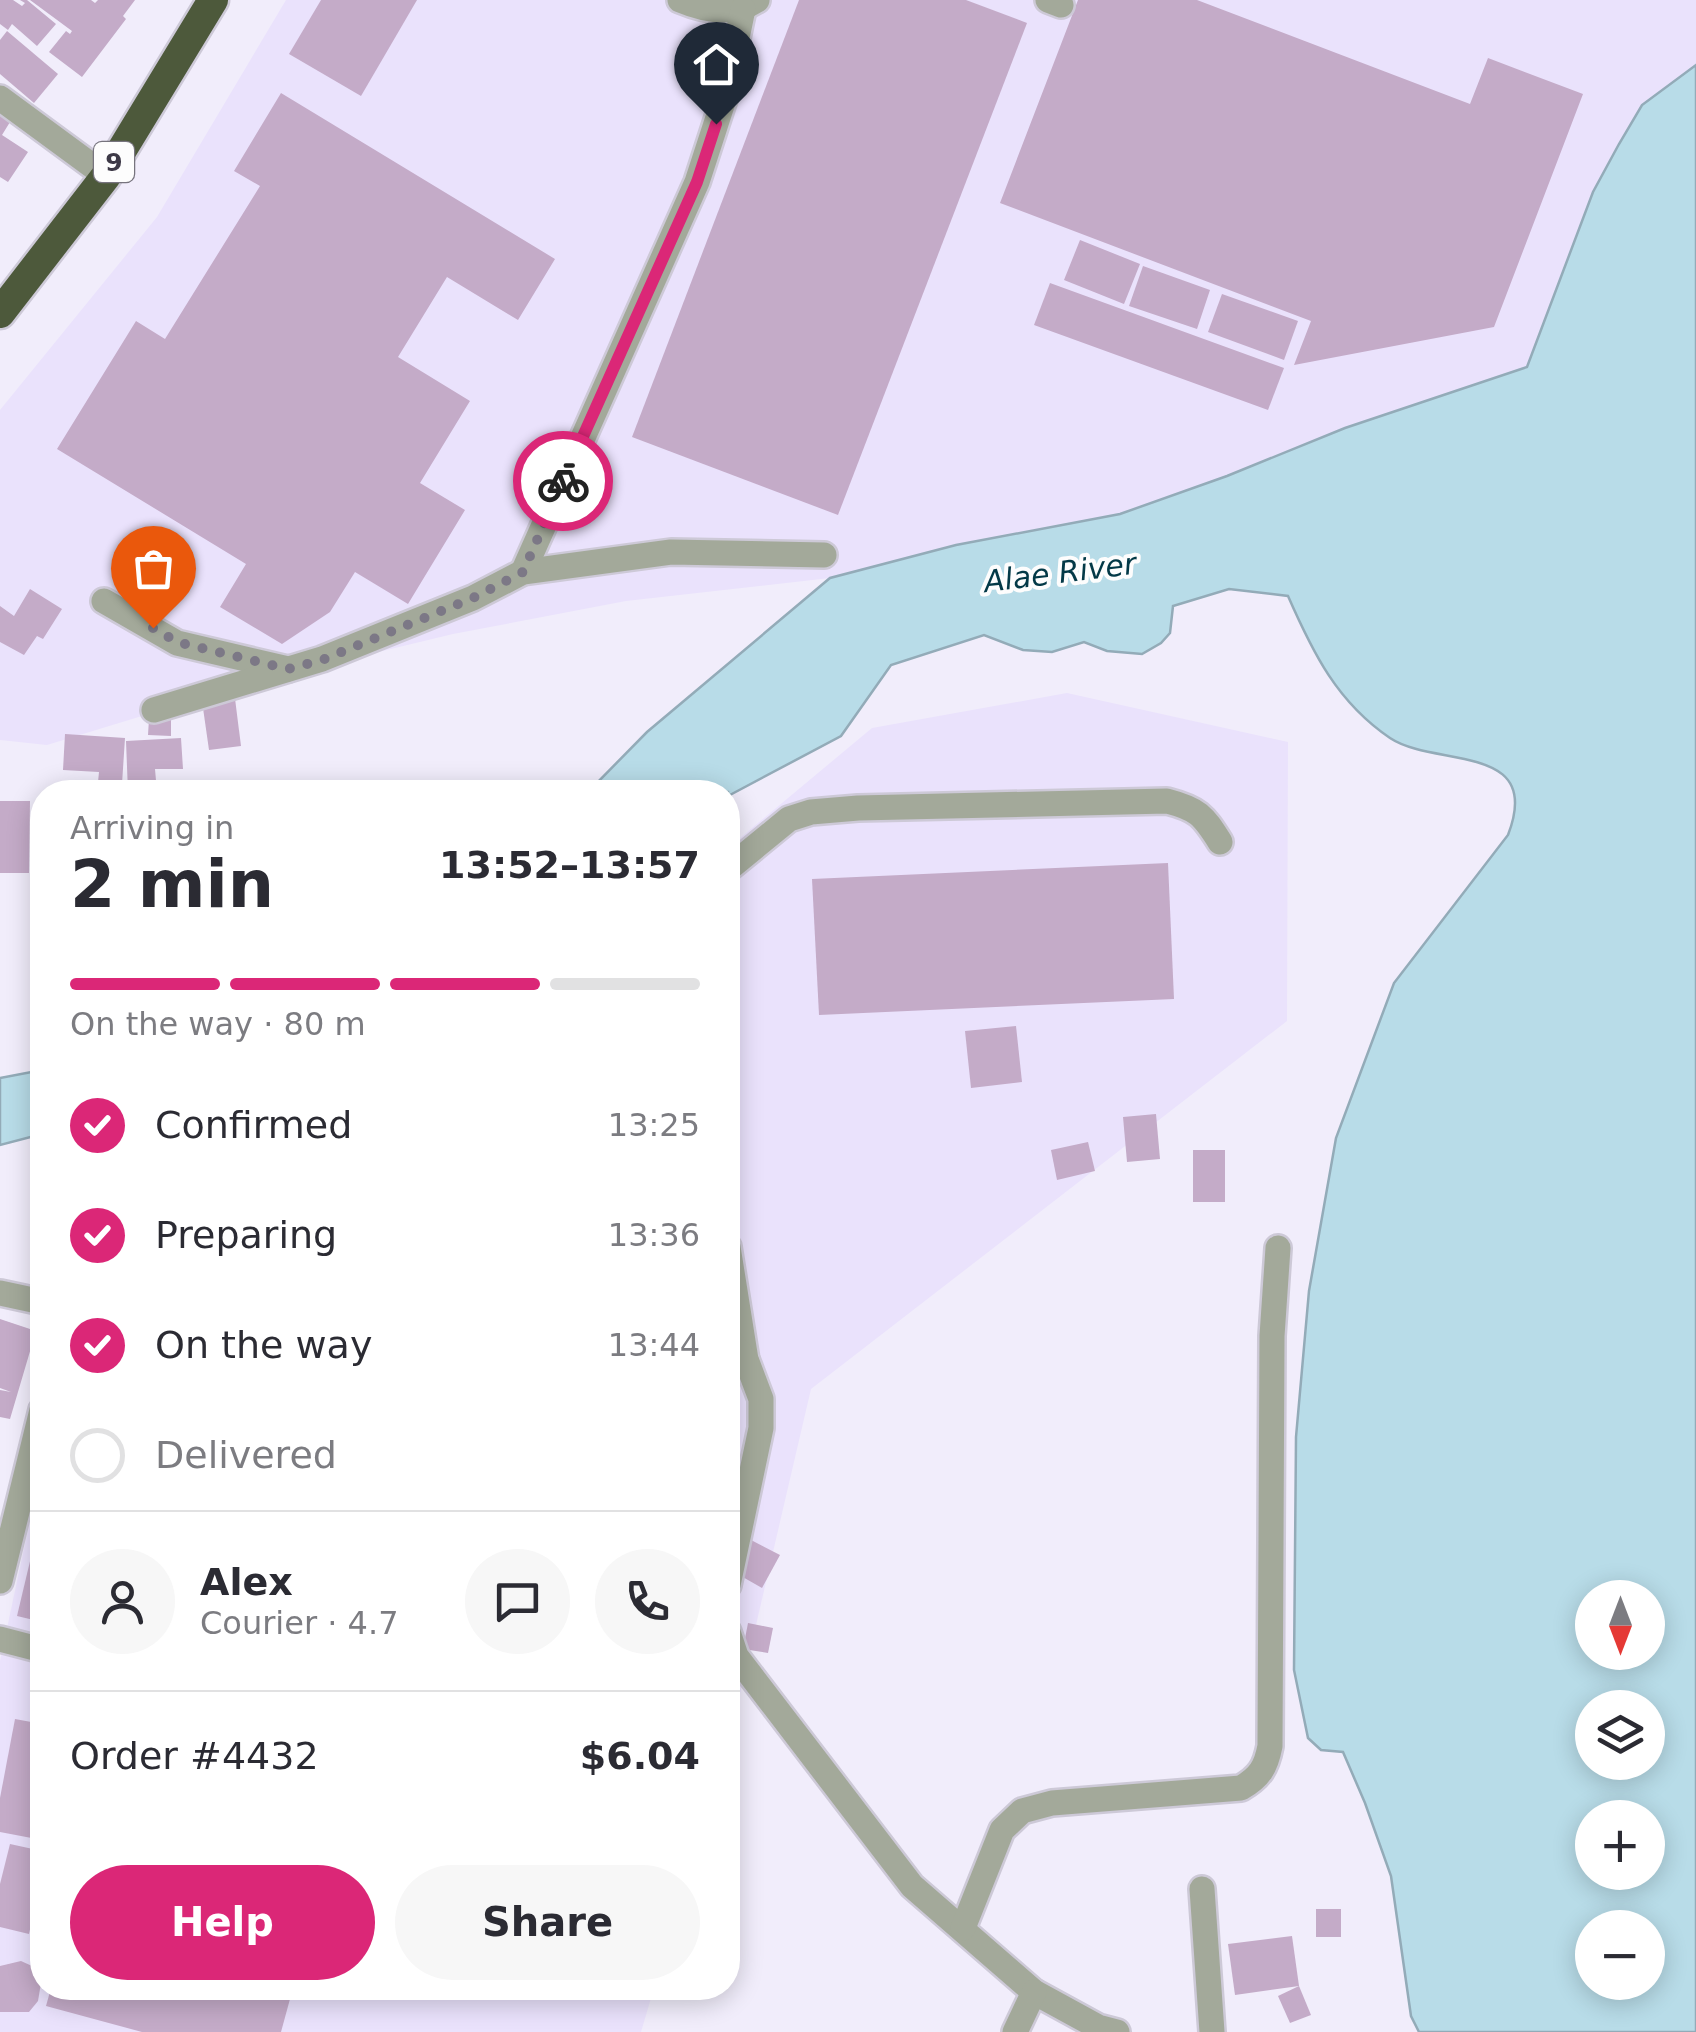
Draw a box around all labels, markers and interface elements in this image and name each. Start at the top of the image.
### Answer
pin [674,22,759,125]
icon: home [689,37,744,92]
road number: 9 [94,142,134,182]
courier [513,431,613,531]
icon: bike [536,454,591,509]
pin [111,526,196,629]
icon: bag [126,541,181,596]
water label: Alae River [980,546,1140,599]
text: Arriving in [70,809,234,847]
text: 13:52–13:57 [439,843,700,887]
text: 2 min [70,847,274,922]
text: On the way · 80 m [70,1005,366,1043]
icon: check [70,1098,125,1153]
text: Confirmed [155,1103,352,1147]
text: 13:25 [608,1106,700,1144]
icon: check [70,1208,125,1263]
text: Preparing [155,1213,337,1257]
text: 13:36 [608,1216,700,1254]
icon: check [70,1318,125,1373]
text: On the way [155,1323,372,1367]
text: 13:44 [608,1326,700,1364]
text: Delivered [155,1433,337,1477]
button: person [70,1549,175,1654]
button: chat [465,1549,570,1654]
button: phone [595,1549,700,1654]
text: Alex [200,1560,293,1604]
north arrow [1575,1580,1665,1670]
map controls [1575,1580,1665,2000]
text: Courier · 4.7 [200,1604,399,1642]
button: layers [1575,1690,1665,1780]
text: Order #4432 [70,1734,319,1778]
text: $6.04 [580,1734,700,1778]
button: + [1575,1800,1665,1890]
button: Help [70,1865,375,1980]
button: Share [395,1865,700,1980]
button: − [1575,1910,1665,2000]

